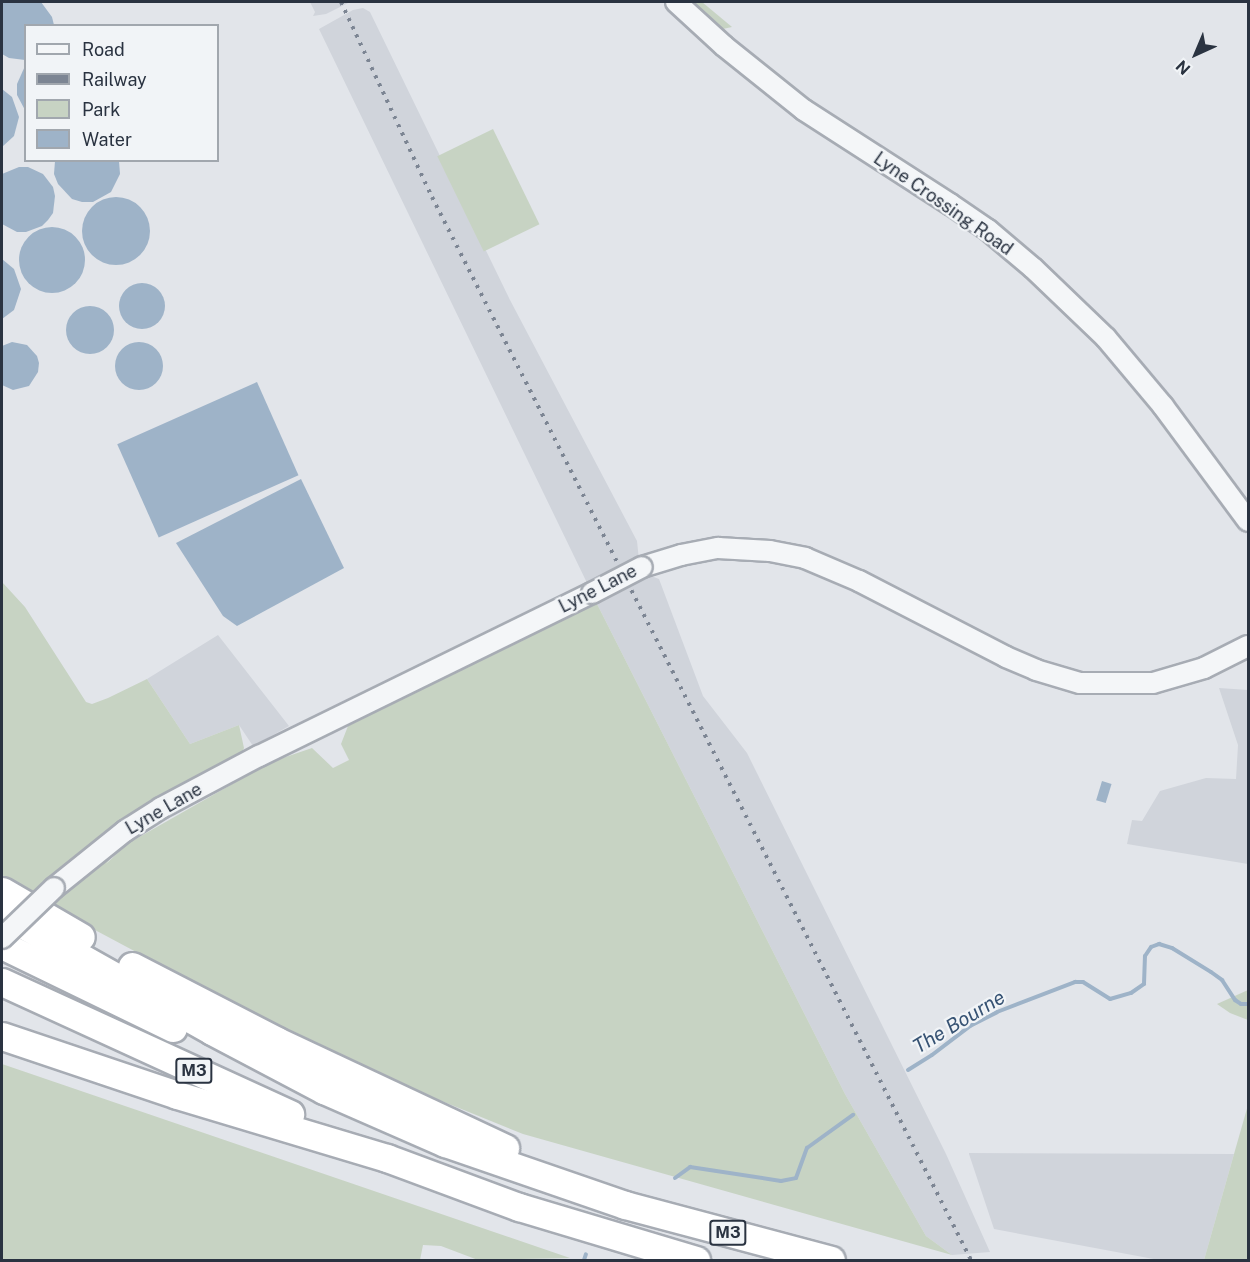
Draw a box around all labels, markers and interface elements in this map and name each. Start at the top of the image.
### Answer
legend [24,24,219,162]
north arrow [1166,24,1226,84]
text: Road [82,39,125,60]
text: N [1172,56,1194,78]
text: Railway [82,69,147,90]
text: Park [82,99,120,120]
text: Water [82,129,132,150]
street label: Lyne Crossing Road [869,148,1017,260]
street label: Lyne Lane [555,560,641,618]
street label: Lyne Lane [122,778,206,840]
water label: The Bourne [909,985,1009,1059]
road number: M3 [174,1058,214,1084]
road number: M3 [708,1220,748,1246]

